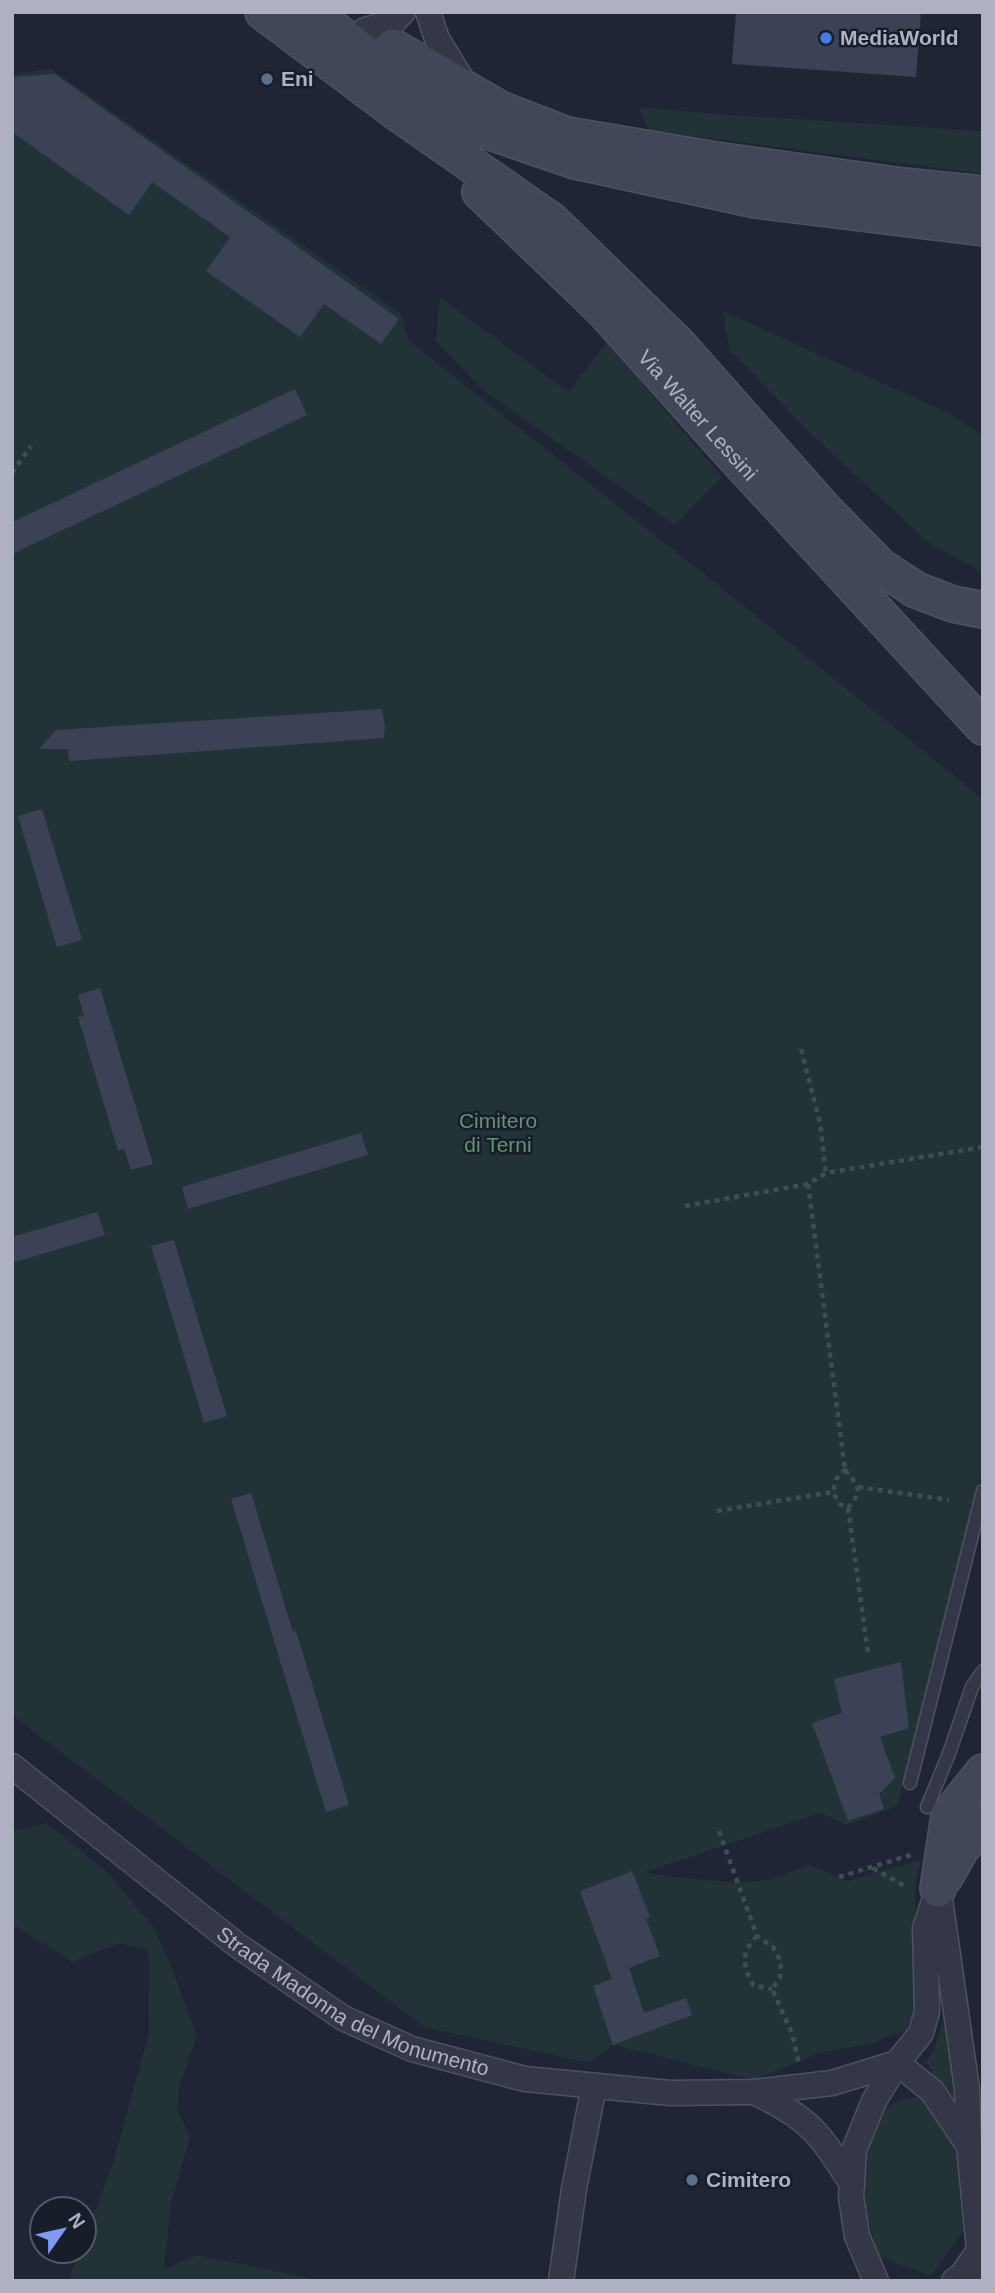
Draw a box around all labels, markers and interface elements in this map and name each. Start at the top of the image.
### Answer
place label: MediaWorld [840,26,959,49]
marker: MediaWorld [818,30,834,46]
place label: Eni [281,67,314,90]
marker: Eni [259,71,275,87]
street label: Via Walter Lessini [634,345,762,485]
park label: Cimitero di Terni [459,1109,537,1156]
street label: Strada Madonna del Monumento [212,1922,492,2080]
place label: Cimitero [706,2168,791,2191]
marker: Cimitero [684,2172,700,2188]
north arrow [28,2195,98,2265]
text: N [64,2209,89,2232]

